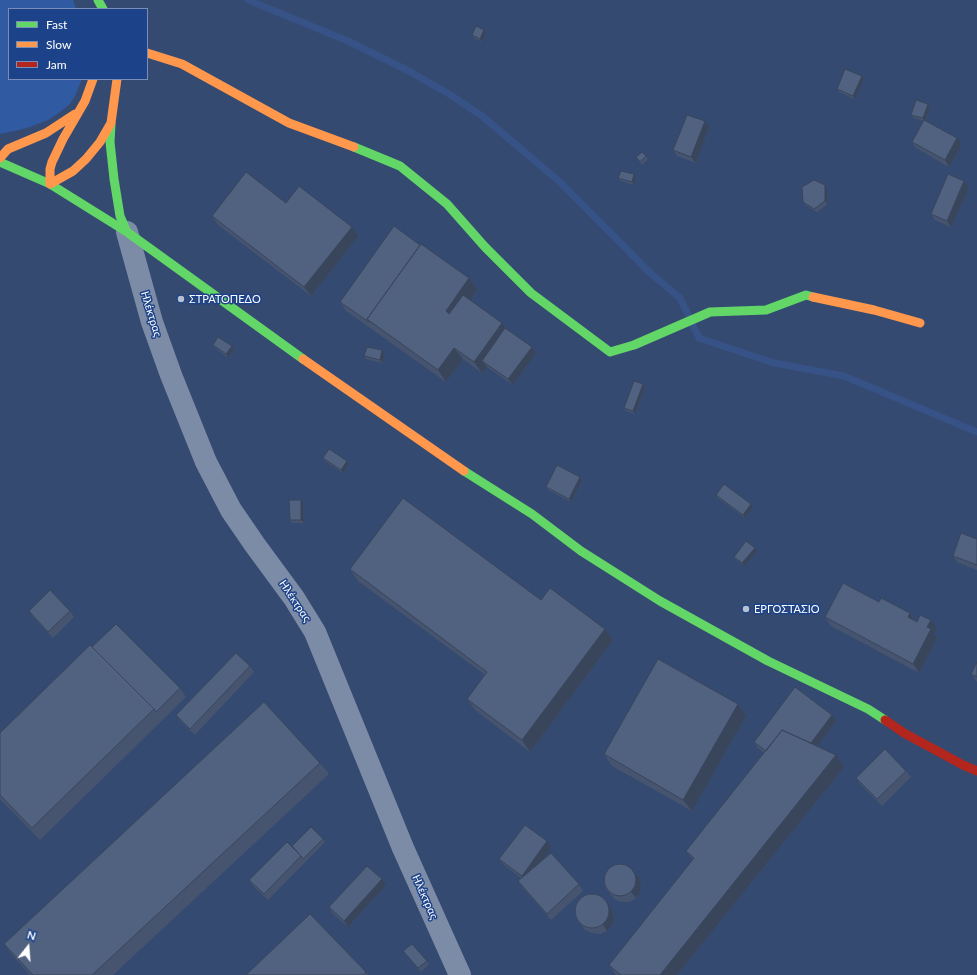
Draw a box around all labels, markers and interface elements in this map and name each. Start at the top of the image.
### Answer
legend [8,8,148,80]
text: Fast [46,17,67,32]
text: Slow [46,37,71,52]
text: Jam [46,57,67,72]
street label: Ηλέκτρας [138,289,164,339]
place label: ΣΤΡΑΤΟΠΕΔΟ [189,292,261,306]
marker: ΣΤΡΑΤΟΠΕΔΟ [176,294,186,304]
street label: Ηλέκτρας [276,578,314,624]
place label: ΕΡΓΟΣΤΑΣΙΟ [754,602,820,616]
marker: ΕΡΓΟΣΤΑΣΙΟ [741,604,751,614]
street label: Ηλέκτρας [409,873,441,921]
north arrow [8,927,48,967]
text: N [26,928,38,943]

